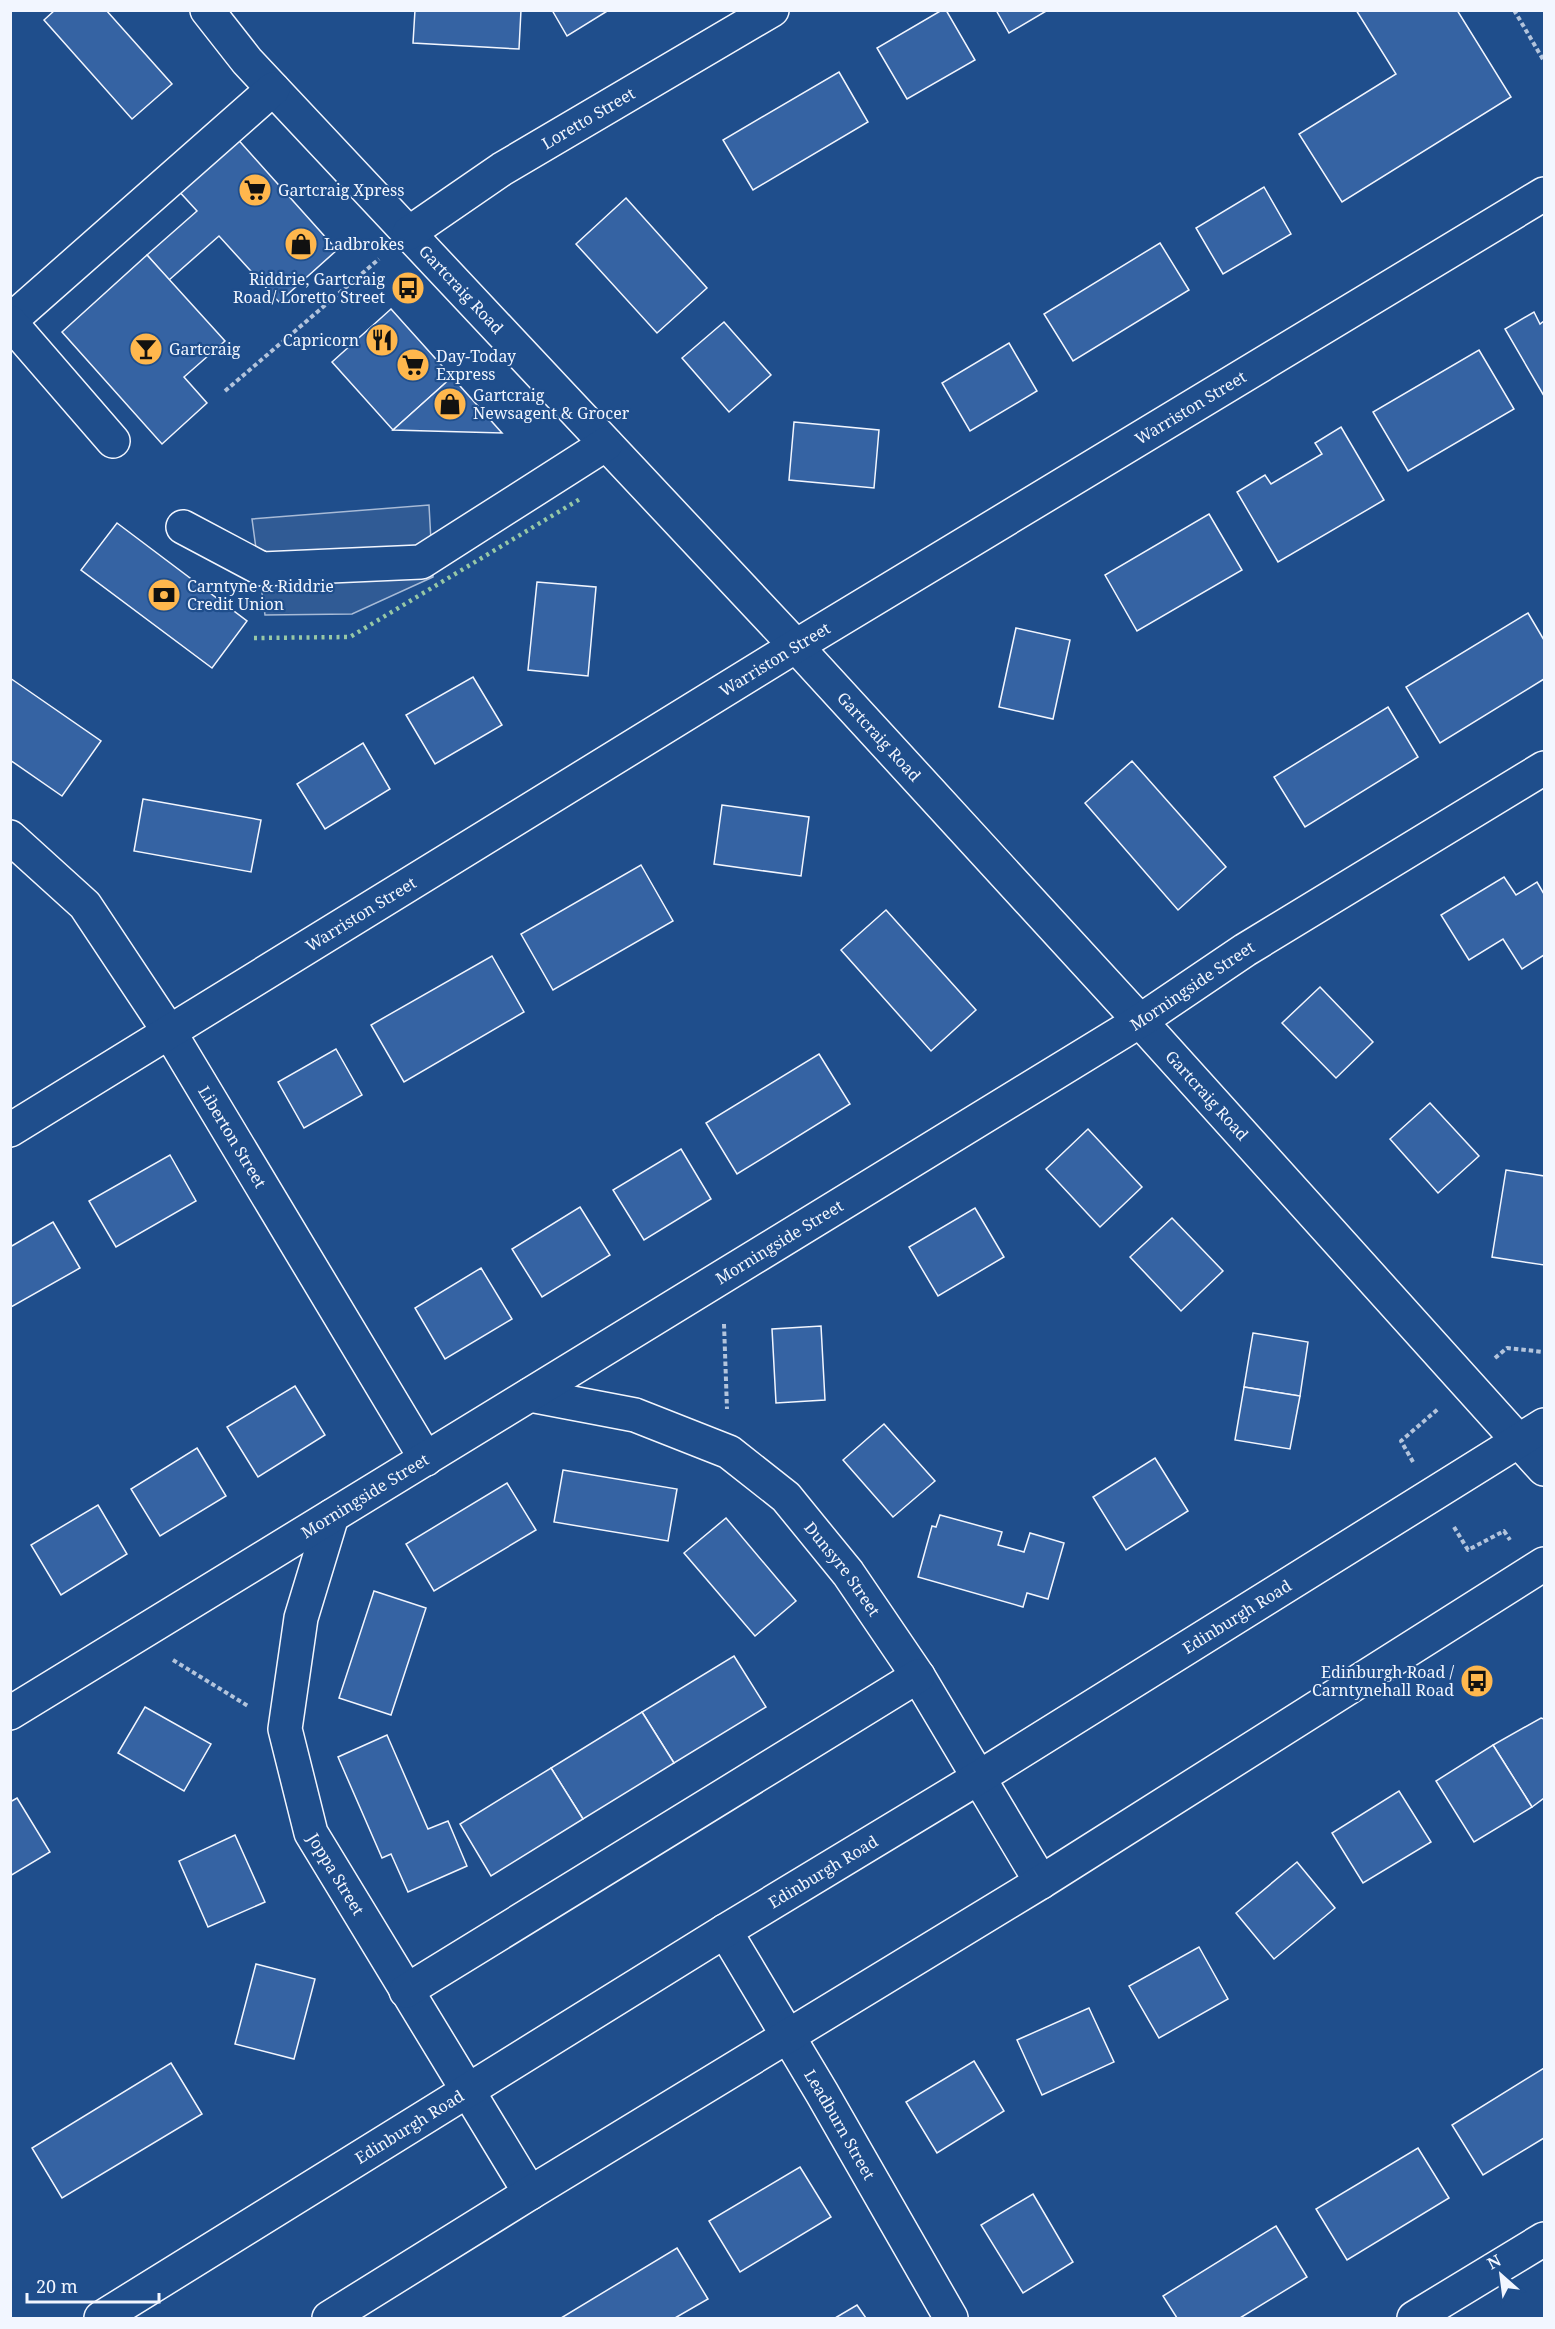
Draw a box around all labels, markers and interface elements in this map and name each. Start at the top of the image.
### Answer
street label: Loretto Street [538,82,639,154]
supermarket icon: Gartcraig Xpress [237,172,273,208]
place label: Gartcraig Xpress [278,179,405,201]
shop icon: Ladbrokes [283,226,319,262]
place label: Ladbrokes [324,233,404,255]
street label: Gartcraig Road [414,240,509,339]
place label: Riddrie, Gartcraig Road/ Loretto Street [233,268,385,308]
bus stop icon: Riddrie, Gartcraig Road/ Loretto Street [390,270,426,306]
restaurant icon: Capricorn [364,322,400,358]
place label: Capricorn [283,329,359,351]
bar icon: Gartcraig [128,331,164,367]
place label: Gartcraig [169,338,241,360]
place label: Day-Today Express [436,345,517,385]
supermarket icon: Day-Today Express [395,347,431,383]
street label: Warriston Street [1131,365,1250,450]
place label: Gartcraig Newsagent & Grocer [473,384,630,424]
shop icon: Gartcraig Newsagent & Grocer [432,386,468,422]
place label: Carntyne & Riddrie Credit Union [187,575,334,615]
bank icon: Carntyne & Riddrie Credit Union [146,577,182,613]
street label: Warriston Street [715,617,835,702]
street label: Gartcraig Road [832,687,926,786]
street label: Warriston Street [301,871,421,956]
street label: Morningside Street [1126,936,1259,1036]
street label: Gartcraig Road [1161,1046,1254,1145]
street label: Liberton Street [193,1082,272,1192]
street label: Morningside Street [711,1194,847,1289]
street label: Morningside Street [297,1448,433,1543]
street label: Dunsyre Street [799,1517,885,1621]
street label: Edinburgh Road [1178,1574,1296,1659]
place label: Edinburgh Road / Carntynehall Road [1312,1661,1454,1701]
bus stop icon: Edinburgh Road / Carntynehall Road [1459,1663,1495,1699]
street label: Joppa Street [302,1828,370,1920]
street label: Edinburgh Road [764,1830,882,1913]
street label: Leadburn Street [799,2065,881,2184]
street label: Edinburgh Road [351,2084,468,2169]
north arrow [1471,2245,1531,2305]
text: N [1483,2249,1505,2274]
scale bar [27,2266,159,2304]
text: 20 m [36,2274,78,2298]

